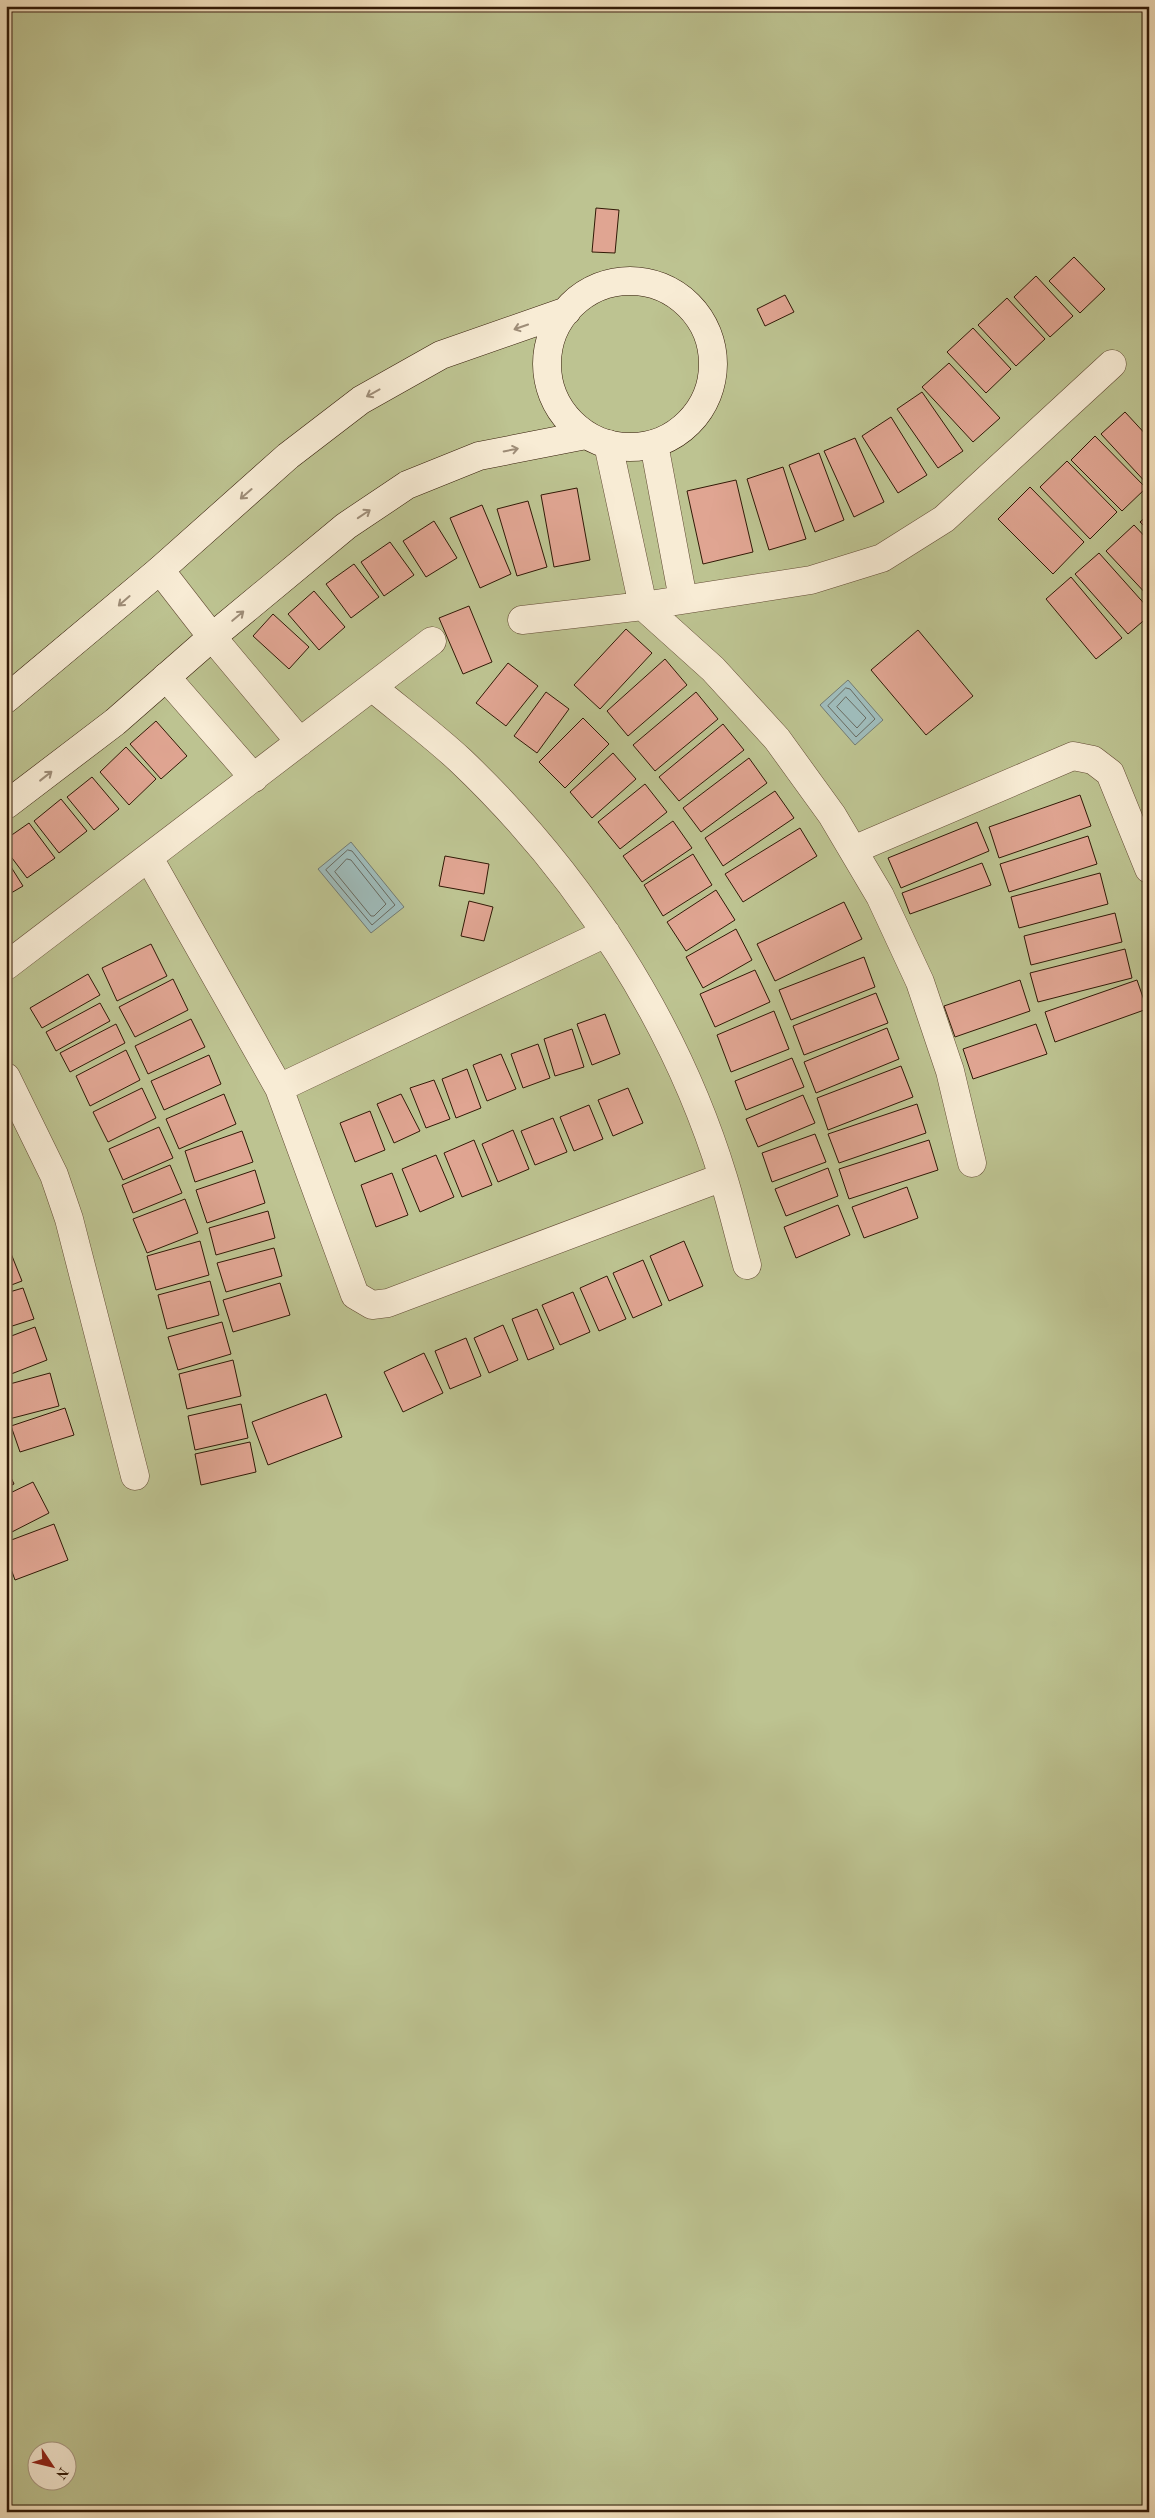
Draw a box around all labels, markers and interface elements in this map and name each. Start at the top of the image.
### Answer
one-way arrow [513,323,529,332]
one-way arrow [365,388,380,398]
one-way arrow [503,444,519,454]
one-way arrow [239,488,252,500]
one-way arrow [357,509,371,519]
one-way arrow [117,595,130,607]
one-way arrow [231,610,244,622]
one-way arrow [39,771,53,781]
north arrow [28,2440,78,2490]
text: N [53,2464,71,2482]

